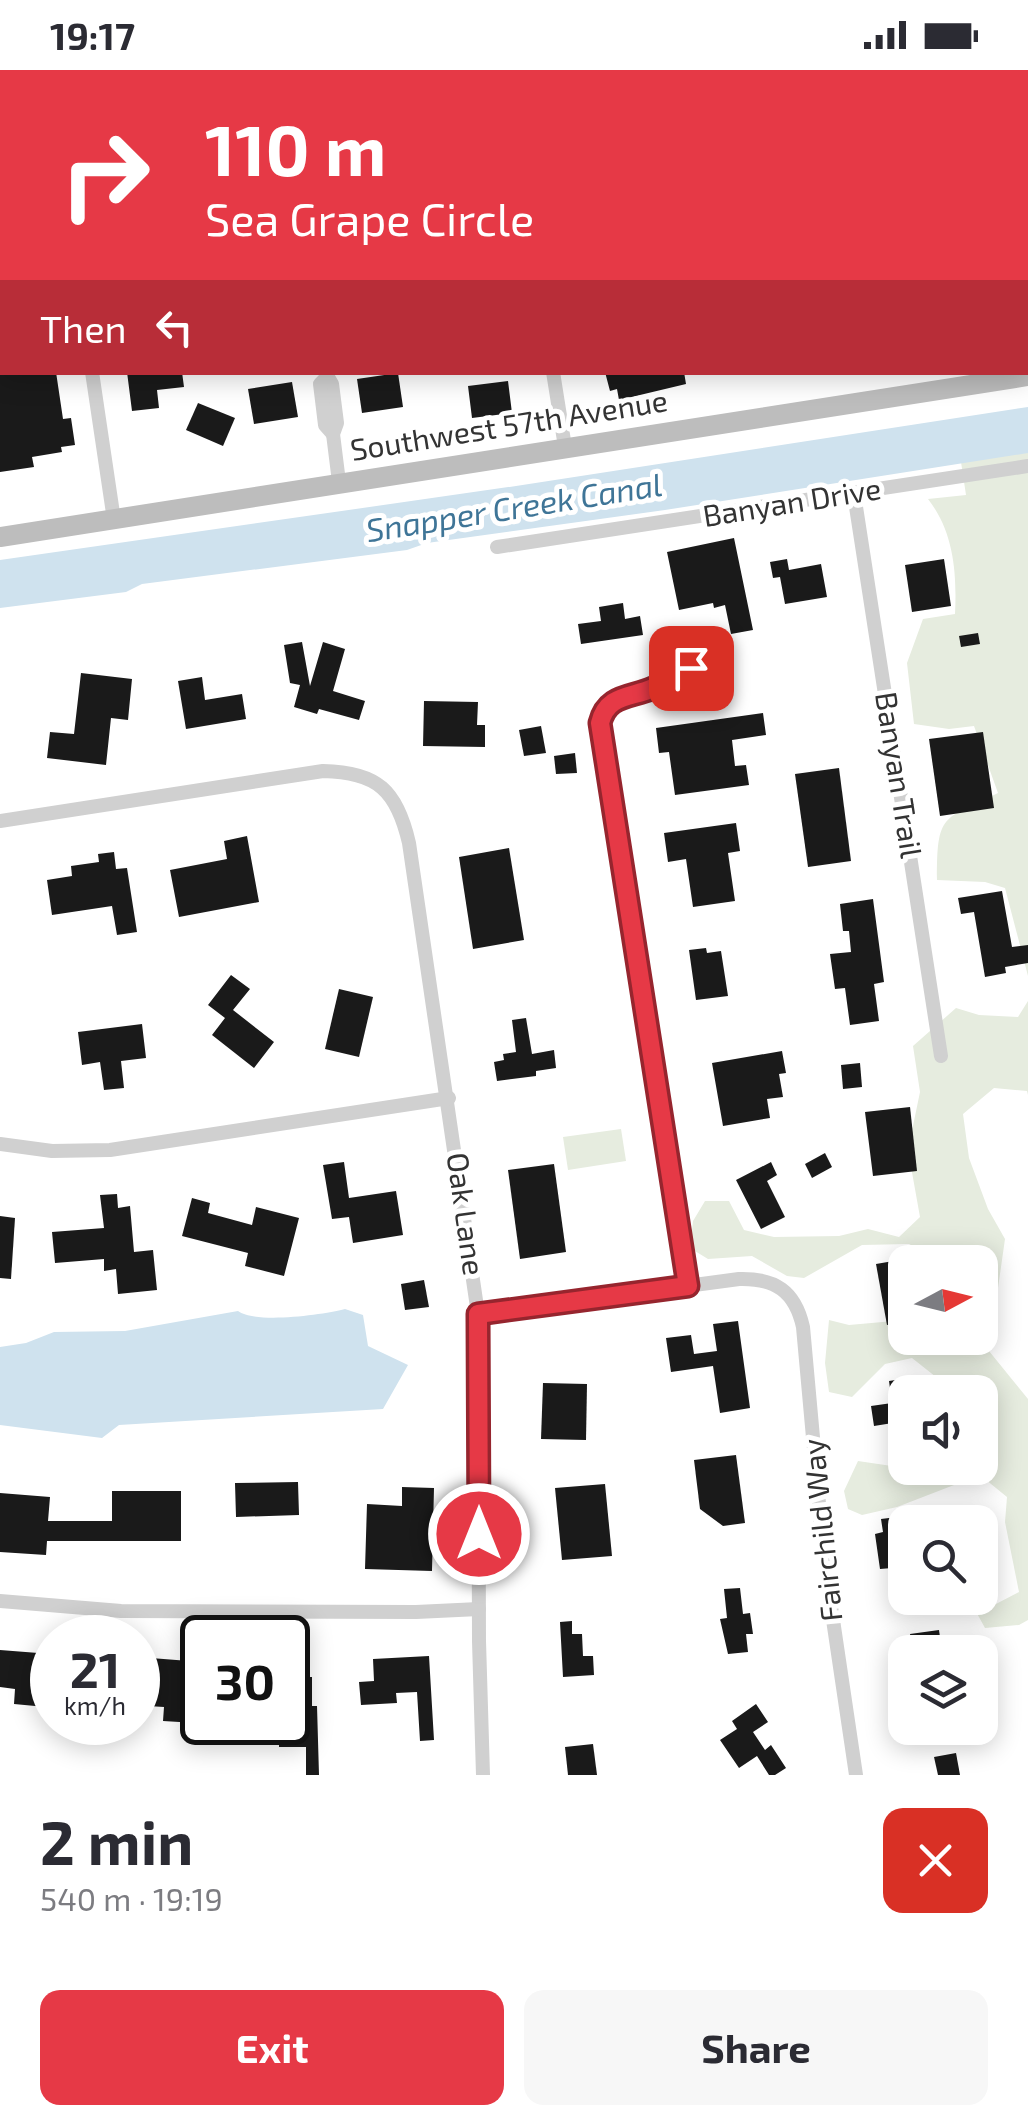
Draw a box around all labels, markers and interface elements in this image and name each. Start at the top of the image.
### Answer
text: 19:17 [50,12,135,58]
text: 110 m [205,106,386,190]
icon: right [40,110,170,240]
text: Sea Grape Circle [205,191,534,245]
icon: left [147,300,202,355]
text: Then [40,305,127,351]
street label: Southwest 57th Avenue [347,381,670,467]
water label: Snapper Creek Canal [363,464,665,549]
street label: Banyan Drive [700,469,883,533]
pin [649,626,734,711]
icon: arrive [664,641,719,696]
street label: Banyan Trail [869,689,931,860]
street label: Oak Lane [441,1150,493,1277]
north arrow [888,1245,998,1355]
map controls [888,1245,998,1745]
button: sound [888,1375,998,1485]
street label: Fairchild Way [794,1437,848,1623]
position arrow [427,1482,531,1586]
button: search [888,1505,998,1615]
speed limit sign: 30 [180,1615,310,1745]
button: layers [888,1635,998,1745]
text: 21 [70,1638,120,1698]
text: km/h [64,1690,126,1720]
text: 2 min [40,1805,193,1877]
button: close [883,1808,988,1913]
text: 540 m · 19:19 [40,1879,223,1917]
button: Exit [40,1990,504,2105]
button: Share [524,1990,988,2105]

